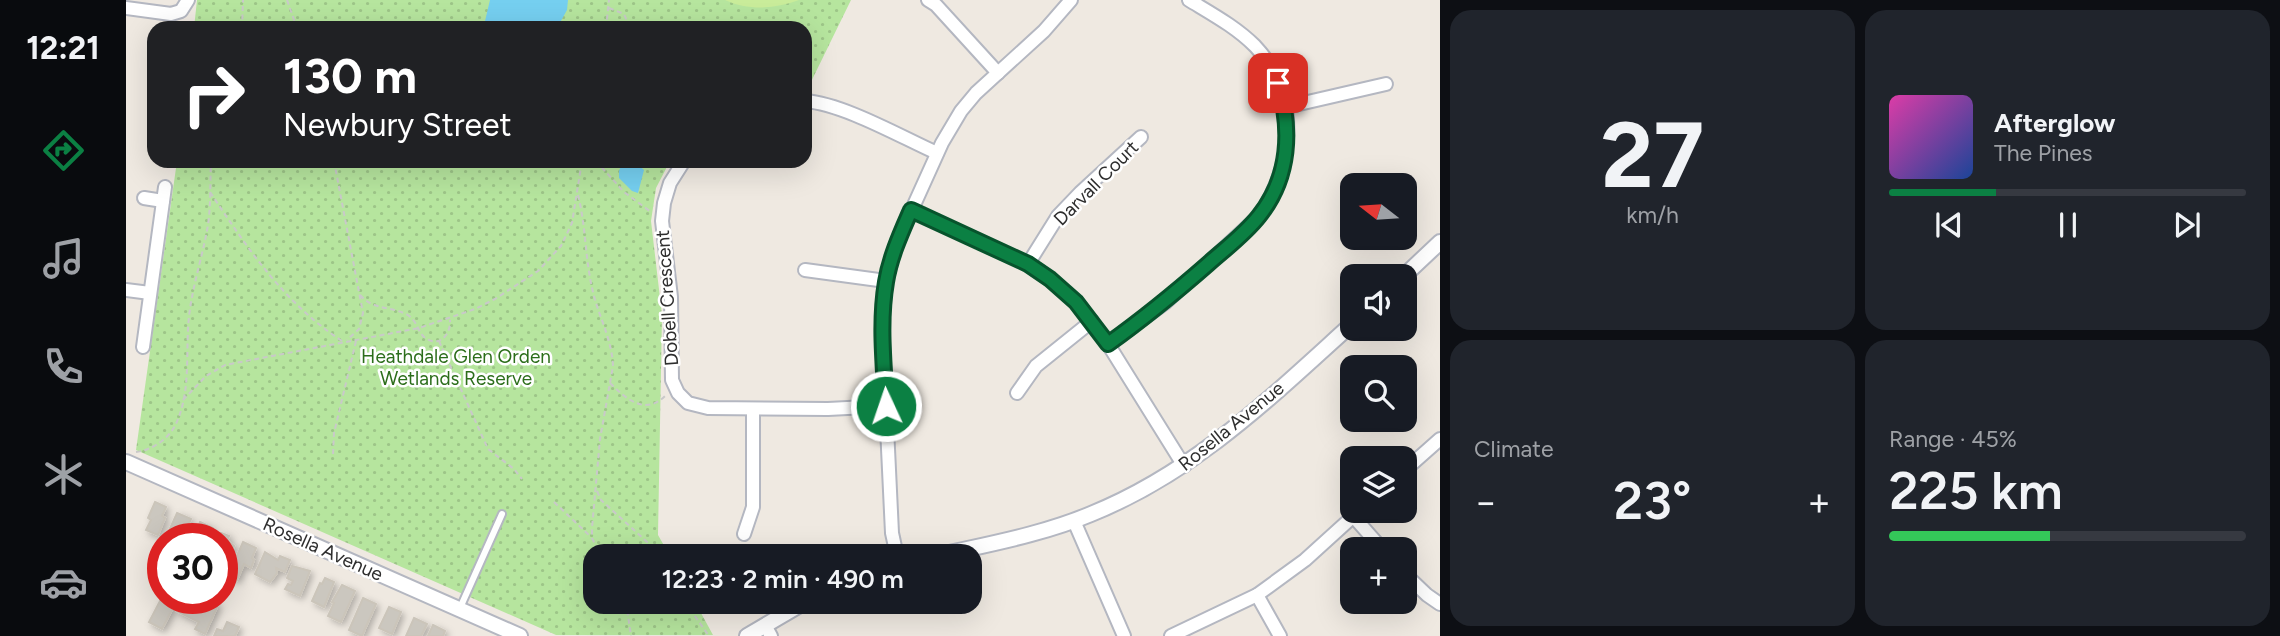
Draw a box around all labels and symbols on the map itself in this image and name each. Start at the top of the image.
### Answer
pin [1248,53,1308,113]
street label: Darvall Court [1049,136,1143,230]
north arrow [1340,173,1418,250]
street label: Dobell Crescent [651,229,683,367]
park label: Heathdale Glen Orden Wetlands Reserve [361,345,551,390]
position arrow [849,369,923,443]
street label: Rosella Avenue [1174,376,1288,476]
street label: Rosella Avenue [259,512,387,586]
speed limit sign: 30 [147,523,238,614]

